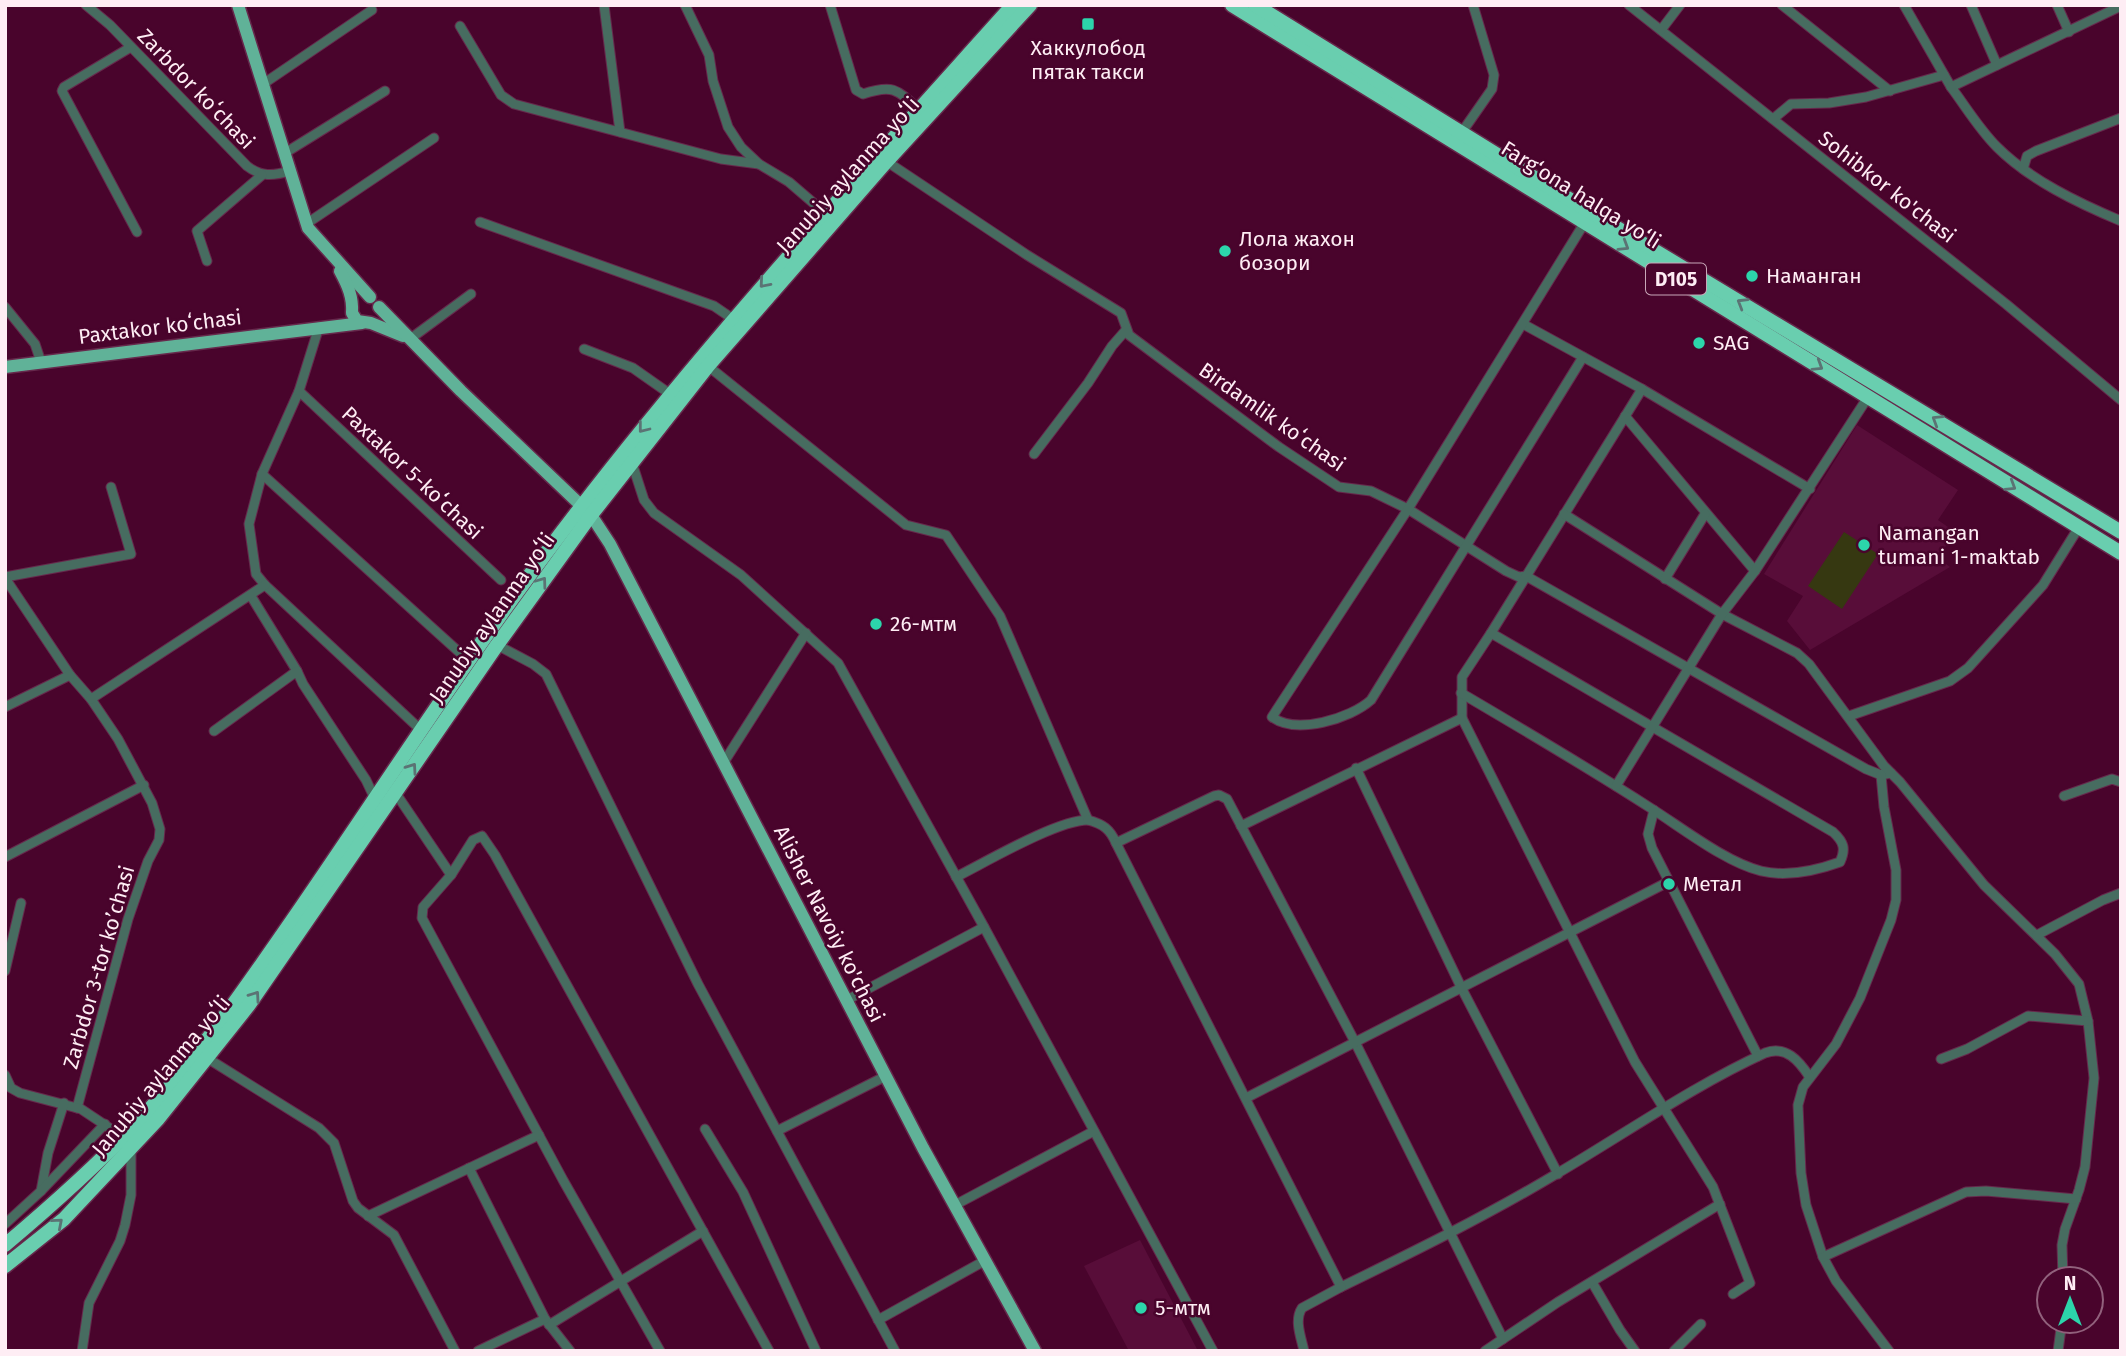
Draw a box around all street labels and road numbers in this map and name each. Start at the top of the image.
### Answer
street label: Zarbdor koʻchasi [132,23,260,155]
street label: Janubiy aylanma yoʻli [771,91,925,259]
street label: Sohibkor ko'chasi [1813,125,1961,249]
street label: Farg‘ona halqa yo‘li [1496,135,1666,255]
road number: D105 [1646,264,1706,294]
street label: Paxtakor koʻchasi [77,304,243,350]
street label: Birdamlik koʻchasi [1194,357,1350,477]
street label: Paxtakor 5-koʻchasi [336,401,488,545]
street label: Janubiy aylanma yoʻli [423,528,561,708]
street label: Alisher Navoiy ko'chasi [768,821,890,1027]
street label: Zarbdor 3-tor koʼchasi [58,862,140,1072]
street label: Janubiy aylanma yoʻli [86,990,236,1162]

